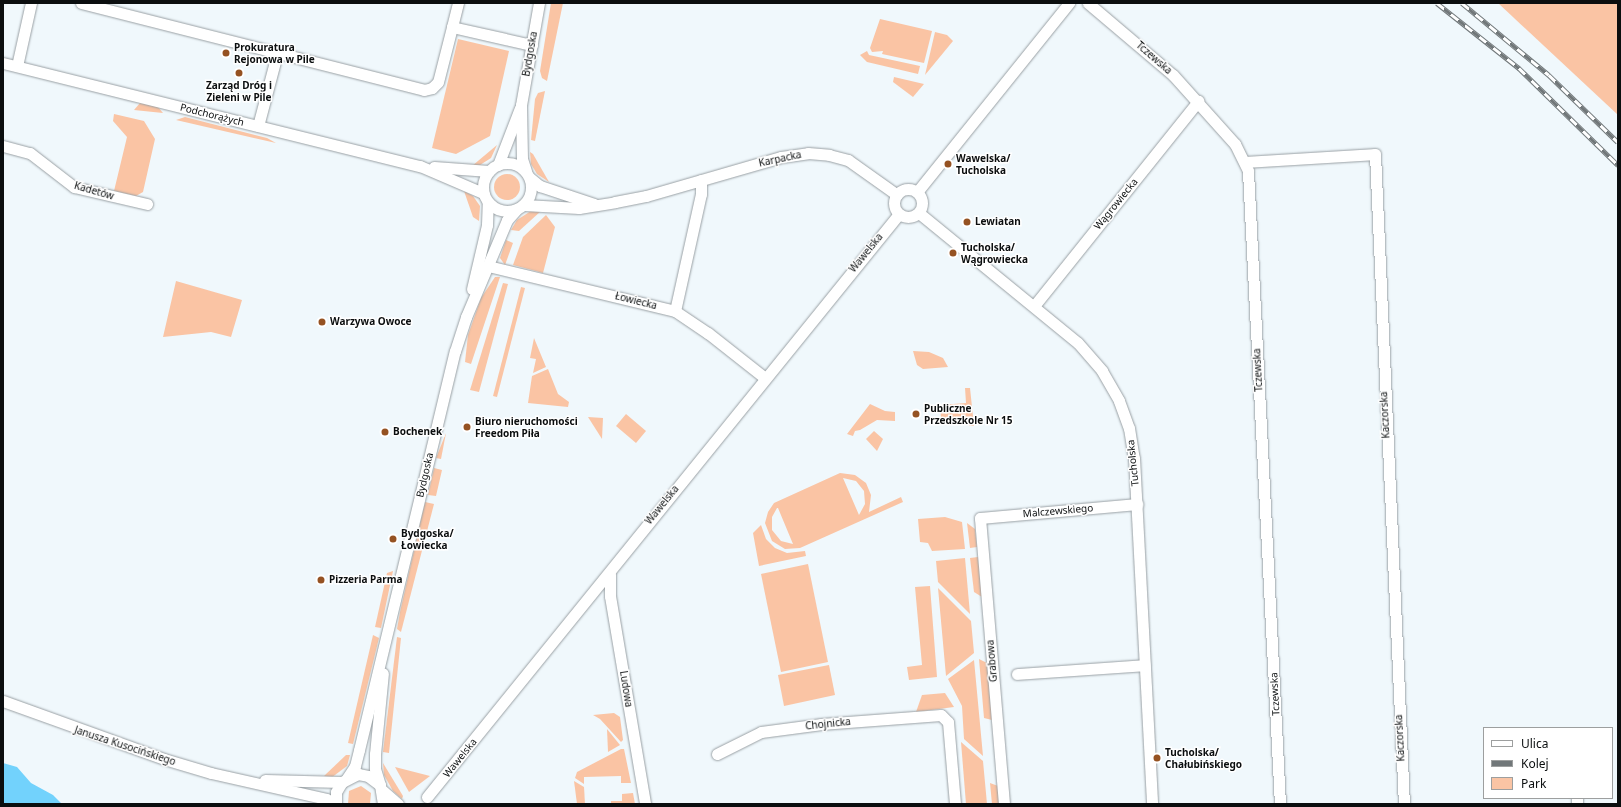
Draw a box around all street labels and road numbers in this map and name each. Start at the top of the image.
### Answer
street label: Bydgoska [520,30,540,78]
street label: Tczewska [1134,39,1174,77]
street label: Podchorążych [179,101,245,129]
street label: Karpacka [758,149,802,169]
street label: Wągrowiecka [1092,176,1140,232]
street label: Kadetów [73,180,115,202]
street label: Wawelska [847,231,885,275]
street label: Łowiecka [614,290,658,312]
street label: Tczewska [1251,348,1265,392]
street label: Kaczorska [1378,391,1392,439]
street label: Tucholska [1125,439,1141,487]
street label: Bydgoska [414,451,436,499]
street label: Wawelska [643,483,681,527]
street label: Malczewskiego [1022,502,1094,520]
street label: Grabowa [984,639,1000,683]
street label: Ludowa [617,670,635,708]
street label: Tczewska [1268,672,1282,716]
street label: Kaczorska [1393,714,1407,762]
street label: Chojnicka [805,716,851,732]
street label: Janusza Kusocińskiego [73,724,177,768]
street label: Wawelska [441,736,479,780]

